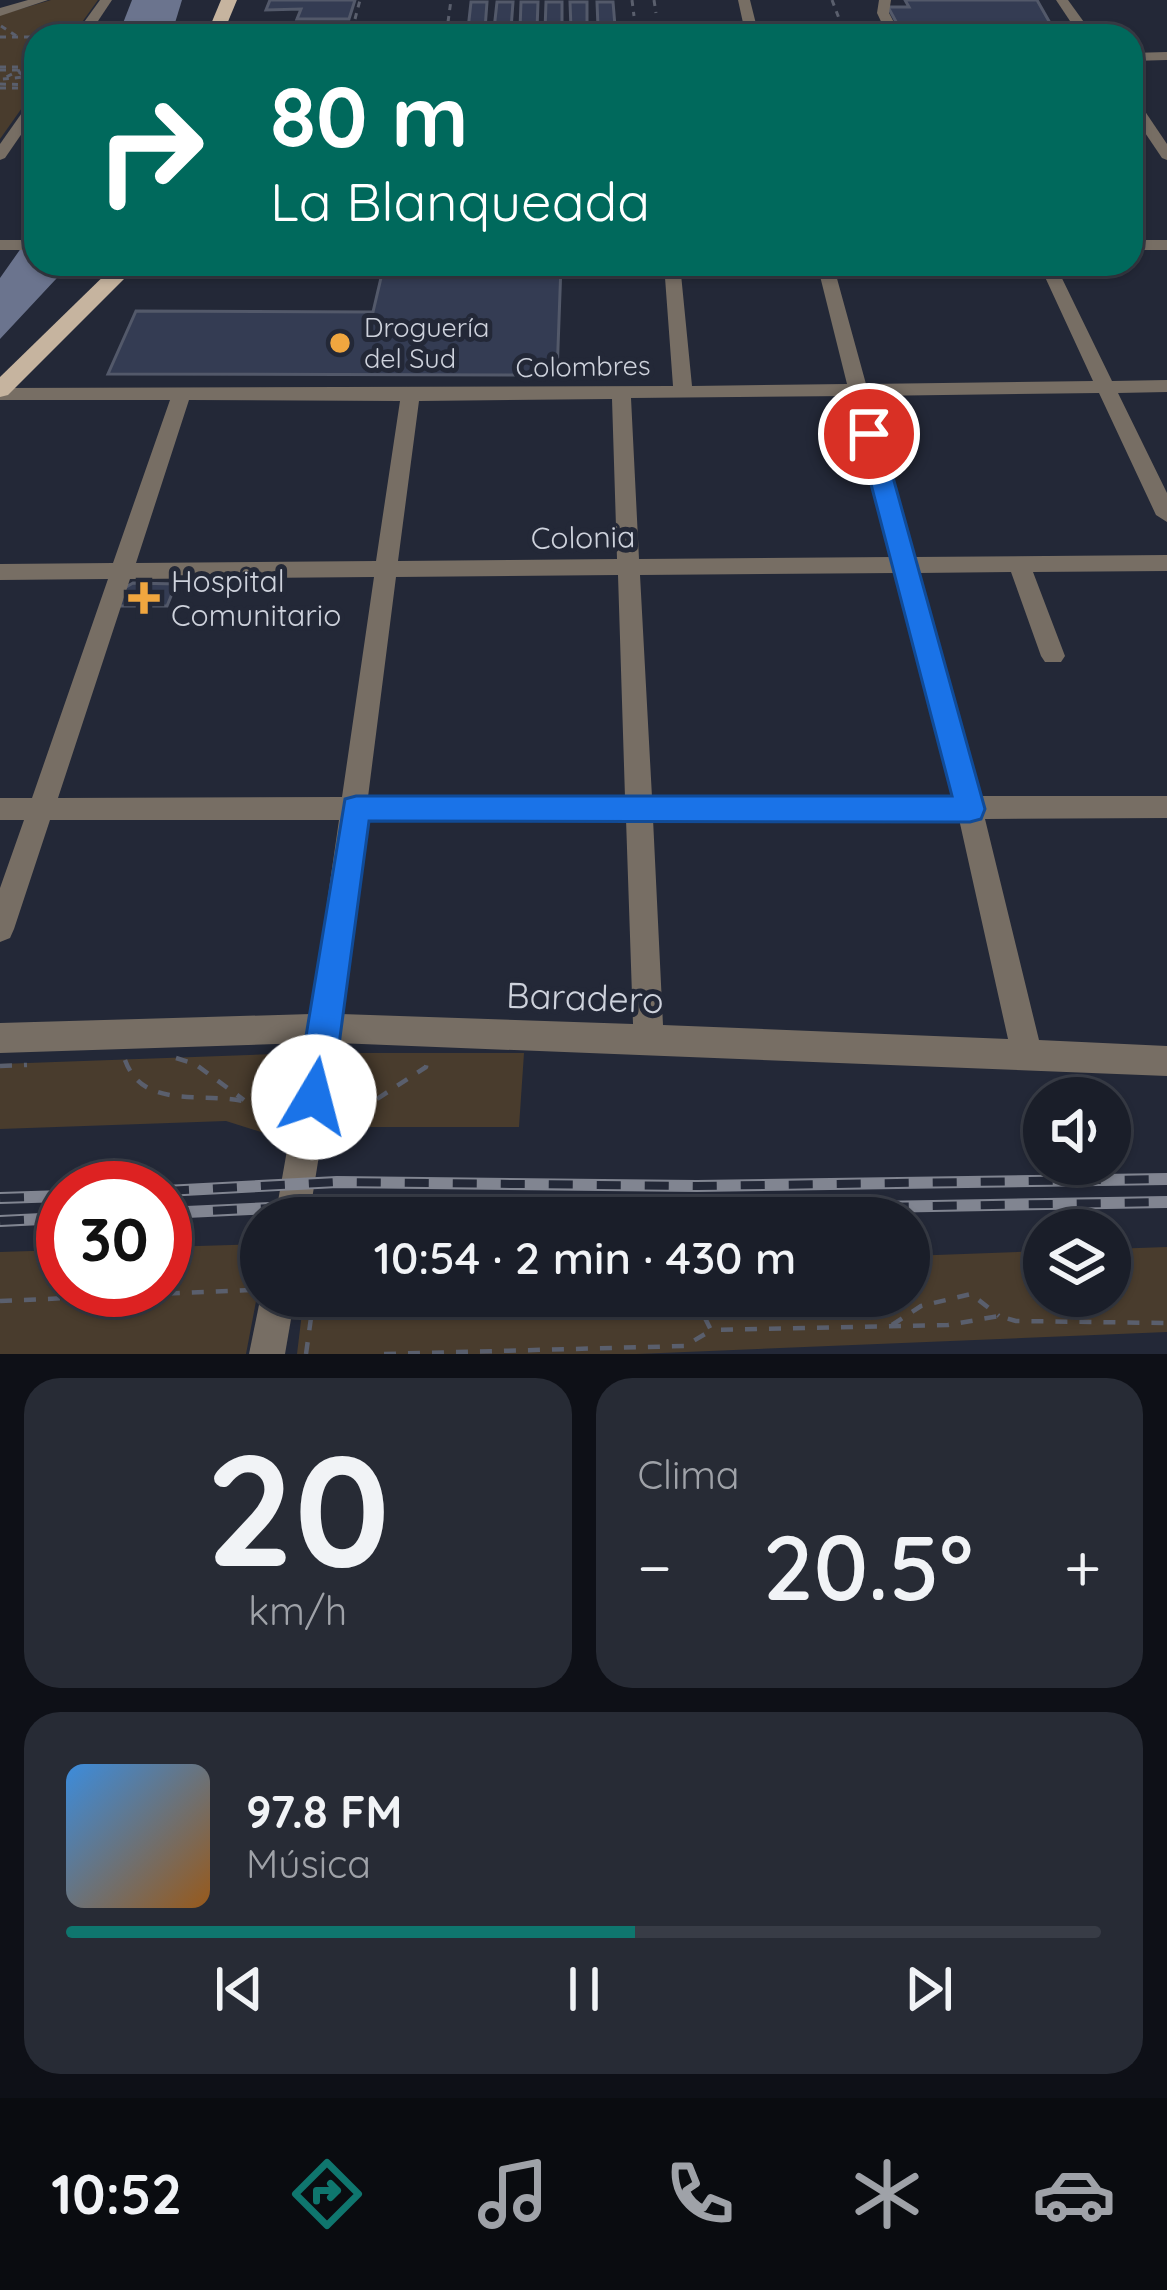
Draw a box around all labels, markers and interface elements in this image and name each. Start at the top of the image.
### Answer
text: 80 m [270,63,469,168]
icon: right [72,72,228,228]
text: La Blanqueada [270,167,650,235]
place label: Droguería del Sud [364,310,489,375]
marker: Droguería del Sud [327,330,353,356]
street label: Colombres [515,348,651,384]
pin [818,383,920,485]
icon: arrive [836,401,902,467]
street label: Colonia [530,517,636,557]
place label: Hospital Comunitario [171,562,341,634]
marker: Hospital Comunitario [128,582,160,614]
street label: Baradero [506,972,664,1022]
position arrow [251,1034,377,1160]
map controls [1023,1077,1131,1317]
button: sound [1023,1077,1131,1185]
speed limit sign: 30 [36,1161,192,1317]
button: layers [1023,1209,1131,1317]
text: 10:54 · 2 min · 430 m [374,1229,796,1285]
text: 20 [205,1410,390,1605]
text: Clima [638,1450,740,1499]
text: 20.5° [763,1510,973,1623]
text: − [638,1525,672,1608]
text: + [1064,1525,1101,1608]
text: km/h [248,1586,347,1635]
text: 97.8 FM [246,1783,402,1839]
text: Música [246,1839,371,1888]
icon: previous [206,1956,272,2022]
icon: pause [551,1956,617,2022]
icon: next [896,1956,962,2022]
icon: directions [285,2152,369,2236]
icon: music [471,2152,555,2236]
icon: phone [658,2152,742,2236]
icon: climate [845,2152,929,2236]
icon: car [1032,2152,1116,2236]
text: 10:52 [51,2160,182,2228]

